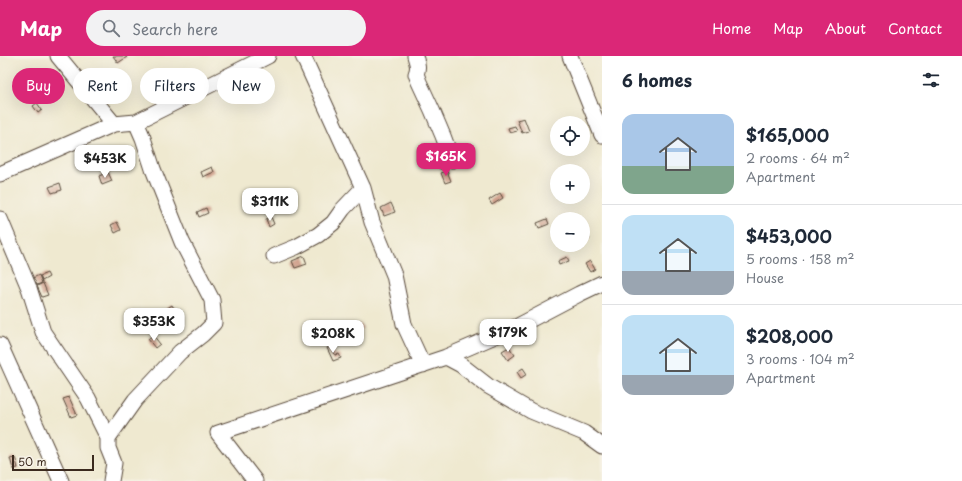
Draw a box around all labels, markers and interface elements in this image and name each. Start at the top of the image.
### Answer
search box [86,10,366,46]
text: Map [20,14,62,42]
icon: search [100,17,122,39]
text: Search here [132,17,218,40]
text: Home [712,18,751,39]
text: Map [773,18,803,39]
text: About [825,18,866,39]
text: Contact [888,18,942,39]
text: 6 homes [622,67,692,93]
chip: Buy [12,68,65,104]
chip: Rent [73,68,132,104]
chip: Filters [140,68,209,104]
chip: New [217,68,275,104]
icon: filters [920,69,942,91]
map controls [550,116,590,252]
button: locate [550,116,590,156]
text: $165,000 [746,122,829,148]
icon: home [654,130,702,178]
pin: $165K [418,143,474,177]
pin: $453K [77,145,133,179]
text: $165K [426,146,467,165]
text: $453K [83,148,127,167]
text: 2 rooms · 64 m² [746,148,850,167]
button: + [550,164,590,204]
text: Apartment [746,167,815,186]
pin: $311K [242,188,298,222]
text: $311K [251,191,289,210]
button: − [550,212,590,252]
text: $453,000 [746,223,832,249]
icon: home [654,231,702,279]
text: 5 rooms · 158 m² [746,249,854,268]
text: House [746,268,784,287]
pin: $353K [126,308,182,342]
text: $353K [133,311,175,330]
pin: $179K [480,319,536,353]
pin: $208K [305,320,361,354]
text: $179K [489,322,527,341]
text: $208K [311,323,355,342]
text: $208,000 [746,323,833,349]
icon: home [654,331,702,379]
text: 3 rooms · 104 m² [746,349,855,368]
text: Apartment [746,368,815,387]
scale bar [12,453,94,472]
text: 50 m [18,453,47,470]

